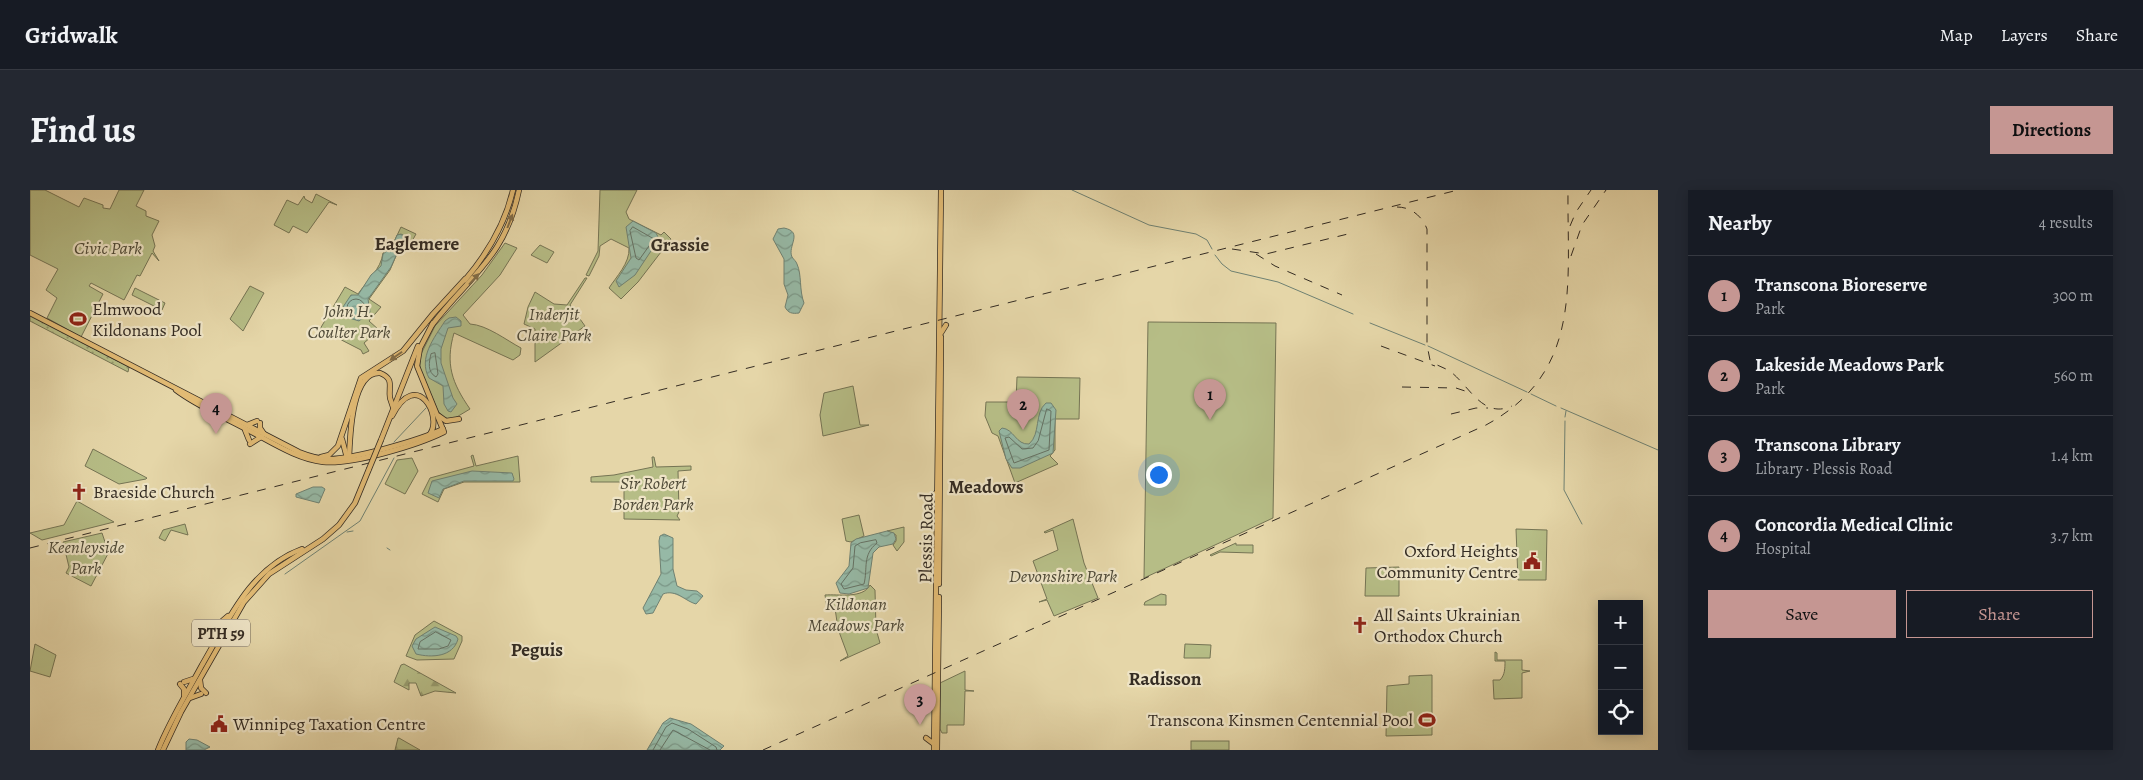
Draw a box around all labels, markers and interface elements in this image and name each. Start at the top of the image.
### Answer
text: Gridwalk [25,19,118,51]
text: Map [1940,23,1973,47]
text: Layers [2001,23,2048,47]
text: Share [2076,23,2118,47]
text: Find us [30,106,136,154]
button: Directions [1990,106,2113,154]
text: Nearby [1708,209,1771,237]
text: 4 results [2039,212,2093,234]
one-way arrow [507,214,514,229]
district label: Eaglemere [375,231,460,257]
district label: Grassie [651,232,710,258]
park label: Civic Park [74,236,142,260]
text: Transcona Bioreserve [1755,272,1927,298]
one-way arrow [468,273,480,285]
text: 1 [1721,285,1727,307]
text: 300 m [2053,285,2093,307]
place label: Elmwood Kildonans Pool [92,297,202,342]
text: Park [1755,298,1785,320]
park label: John H. Coulter Park [308,299,390,344]
park label: Inderjit Claire Park [516,302,592,347]
sports icon: Elmwood Kildonans Pool [68,309,88,329]
one-way arrow [389,351,403,361]
text: Lakeside Meadows Park [1755,352,1944,378]
text: 2 [1720,365,1728,387]
text: 560 m [2054,365,2093,387]
text: Park [1755,378,1785,400]
pin: 1 [1194,379,1226,420]
pin: 2 [1007,389,1039,430]
pin: 4 [200,393,232,434]
text: Transcona Library [1755,432,1901,458]
text: 3 [1721,445,1727,467]
text: 1.4 km [2051,445,2093,467]
text: Library · Plessis Road [1755,458,1892,480]
your location [1146,462,1172,488]
park label: Sir Robert Borden Park [612,471,694,516]
district label: Meadows [948,474,1024,500]
place label: Braeside Church [93,480,215,504]
church icon: Braeside Church [69,482,89,502]
street label: Plessis Road [913,492,939,583]
text: Concordia Medical Clinic [1755,512,1953,538]
text: 4 [1720,525,1728,547]
text: 3.7 km [2050,525,2093,547]
park label: Keenleyside Park [48,535,125,580]
text: Hospital [1755,538,1811,560]
place label: Oxford Heights Community Centre [1376,539,1518,584]
public building icon: Oxford Heights Community Centre [1522,551,1542,571]
park label: Devonshire Park [1009,564,1117,588]
button: Save [1708,590,1896,638]
button: Share [1906,590,2093,638]
park label: Kildonan Meadows Park [808,592,904,637]
map controls [1598,600,1643,735]
button: + [1598,600,1643,645]
place label: All Saints Ukrainian Orthodox Church [1373,603,1520,648]
church icon: All Saints Ukrainian Orthodox Church [1350,615,1370,635]
road number: PTH 59 [192,619,250,646]
district label: Peguis [511,637,563,663]
button: − [1598,645,1643,690]
district label: Radisson [1129,666,1202,692]
pin: 3 [904,684,936,725]
button: locate [1598,690,1643,735]
place label: Transcona Kinsmen Centennial Pool [1148,708,1414,732]
sports icon: Transcona Kinsmen Centennial Pool [1417,710,1437,730]
place label: Winnipeg Taxation Centre [232,712,426,736]
public building icon: Winnipeg Taxation Centre [209,714,229,734]

